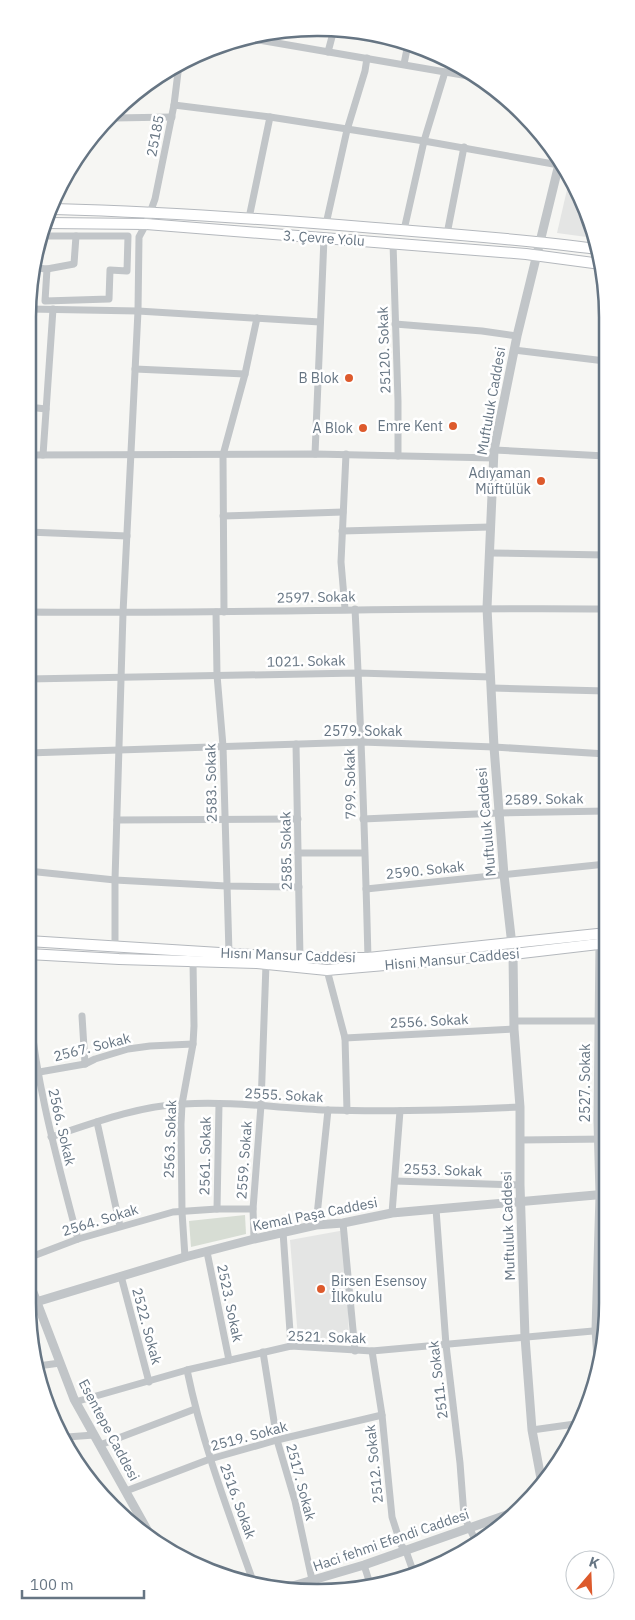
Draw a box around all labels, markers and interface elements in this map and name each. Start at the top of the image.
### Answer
street label: 25185 [142,114,168,158]
street label: 3. Çevre Yolu [283,226,365,250]
street label: 25120. Sokak [373,305,395,394]
street label: Muftuluk Caddesi [473,345,509,457]
place label: B Blok [298,369,340,387]
marker: B Blok [343,372,355,384]
place label: Emre Kent [377,417,443,435]
place label: A Blok [313,419,354,437]
marker: Emre Kent [447,420,459,432]
marker: A Blok [357,422,369,434]
place label: Adıyaman Müftülük [468,464,532,498]
marker: Adıyaman Müftülük [535,475,547,487]
street label: 2597. Sokak [276,587,356,607]
street label: 1021. Sokak [266,651,346,671]
street label: 2579. Sokak [324,722,403,740]
street label: 2583. Sokak [201,743,221,823]
street label: 799. Sokak [340,748,360,819]
street label: Muftuluk Caddesi [472,767,500,877]
street label: 2589. Sokak [504,789,584,809]
street label: 2585. Sokak [276,811,296,891]
street label: 2590. Sokak [385,857,466,883]
street label: Hısnı Mansur Caddesi [220,944,356,966]
street label: Hisni Mansur Caddesi [384,944,520,974]
street label: 2556. Sokak [389,1010,469,1032]
street label: 2567. Sokak [52,1029,133,1065]
street label: 2527. Sokak [576,1043,594,1122]
street label: 2555. Sokak [244,1084,324,1106]
street label: 2566. Sokak [44,1087,80,1168]
street label: 2563. Sokak [160,1099,180,1179]
street label: 2561. Sokak [195,1116,215,1196]
street label: 2559. Sokak [232,1119,256,1200]
street label: 2553. Sokak [403,1160,483,1180]
street label: Muftuluk Caddesi [497,1171,519,1281]
street label: Kemal Paşa Caddesi [251,1193,379,1235]
street label: 2564. Sokak [60,1200,141,1240]
street label: 2523. Sokak [213,1263,247,1344]
place label: Birsen Esensoy İlkokulu [331,1272,427,1306]
marker: Birsen Esensoy İlkokulu [315,1283,327,1295]
street label: 2522. Sokak [128,1286,166,1367]
street label: 2521. Sokak [287,1327,367,1347]
street label: 2511. Sokak [424,1339,452,1420]
street label: Esentepe Caddesi [75,1376,143,1484]
street label: 2519. Sokak [209,1417,290,1455]
street label: 2512. Sokak [361,1423,387,1504]
street label: 2517. Sokak [282,1442,320,1523]
street label: 2516. Sokak [216,1461,260,1542]
street label: Haci fehmi Efendi Caddesi [311,1505,471,1575]
north arrow [565,1550,615,1600]
text: K [587,1553,602,1573]
scale bar [22,1568,145,1600]
text: 100 m [30,1575,74,1594]

